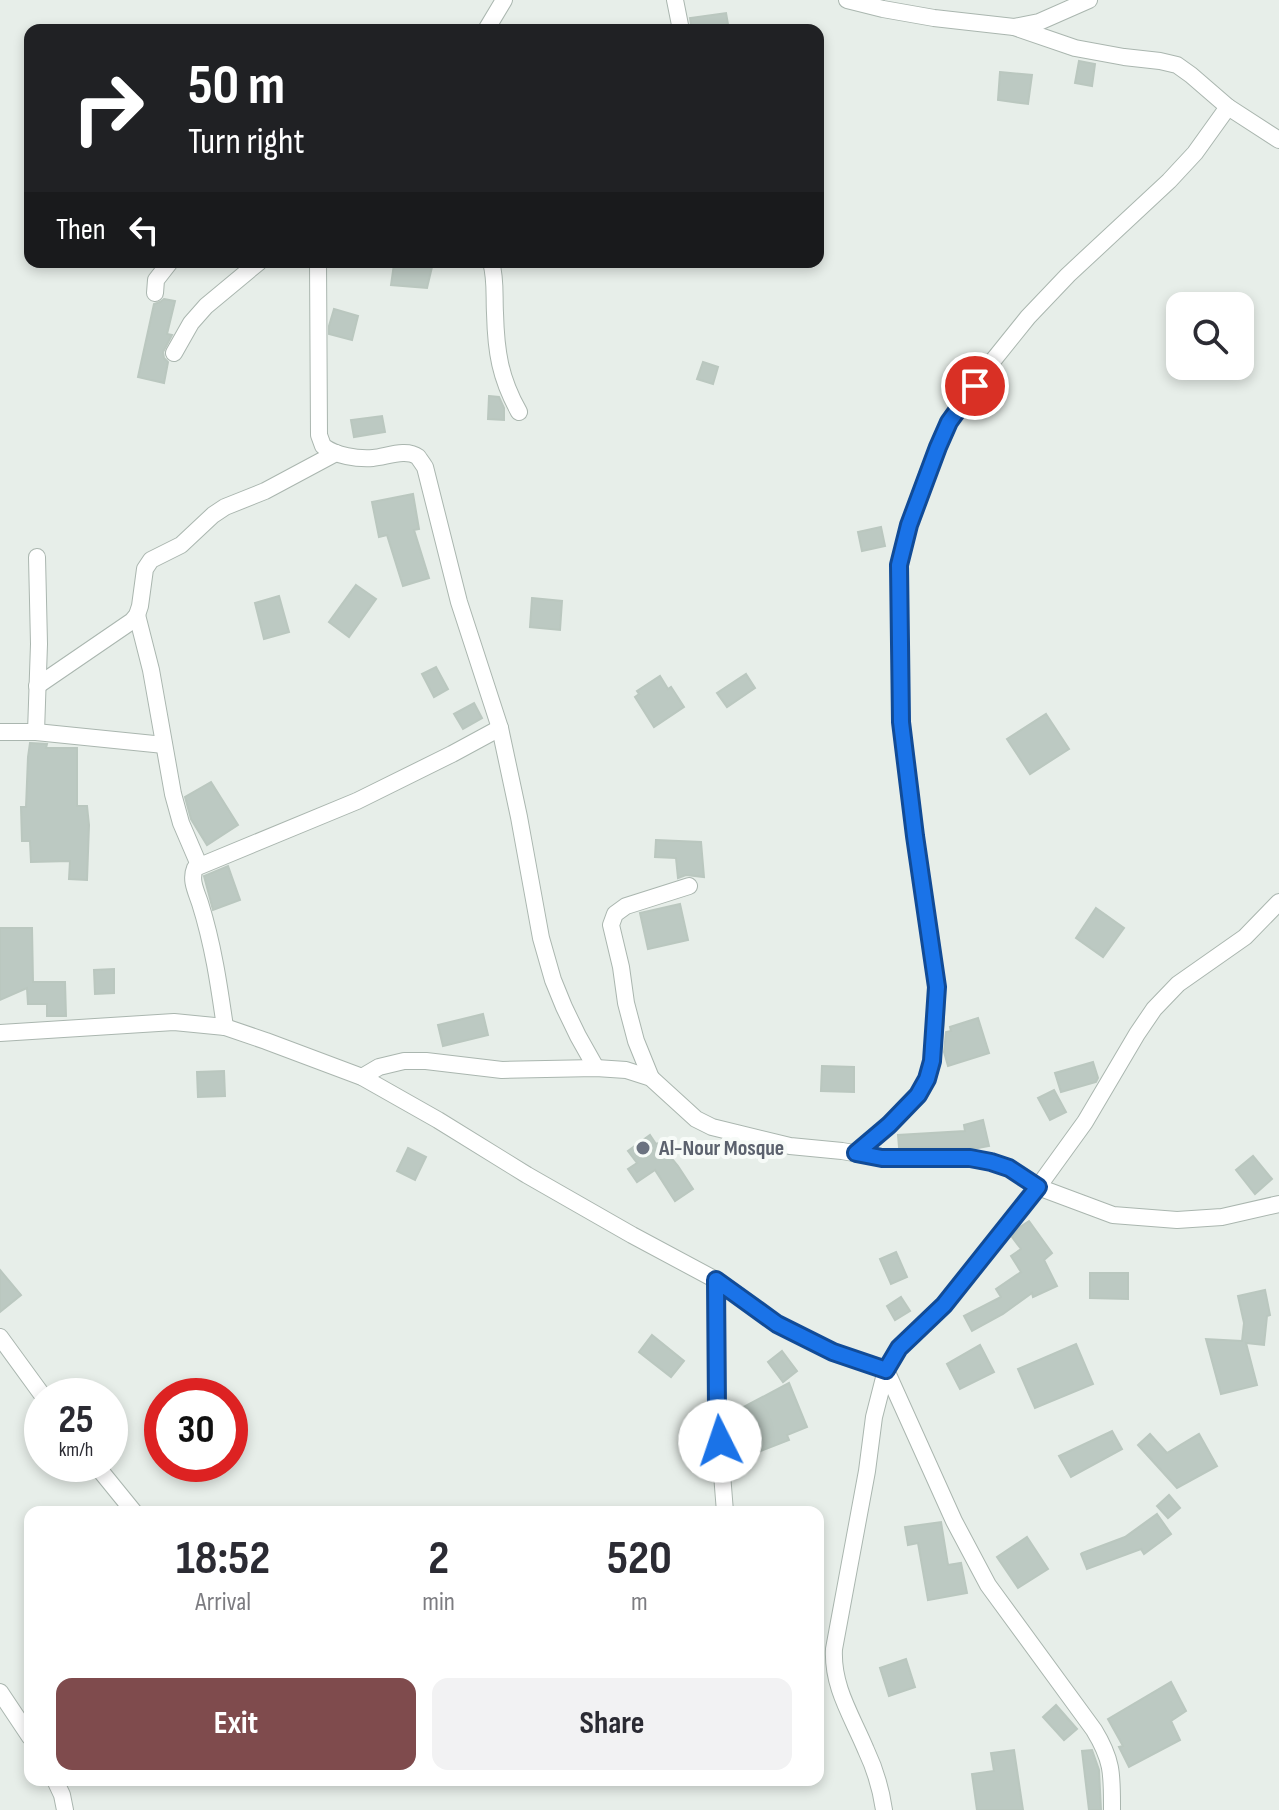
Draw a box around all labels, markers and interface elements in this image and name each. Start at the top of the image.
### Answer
text: 50 m [188,53,285,120]
icon: right [56,56,160,160]
text: Turn right [188,121,305,164]
icon: left [122,208,166,252]
text: Then [56,212,106,248]
map controls [1166,292,1254,380]
button: search [1166,292,1254,380]
pin [941,352,1009,420]
icon: arrive [953,364,997,408]
place label: Al-Nour Mosque [658,1135,784,1162]
marker: Al-Nour Mosque [634,1139,652,1157]
speed limit sign: 30 [144,1378,248,1482]
text: 25 [58,1396,94,1444]
position arrow [678,1399,762,1483]
text: km/h [59,1438,93,1462]
text: 18:52 [176,1530,270,1587]
text: 2 [428,1530,449,1587]
text: 520 [607,1530,672,1587]
text: Arrival [195,1587,251,1618]
text: min [422,1587,455,1618]
text: m [631,1587,648,1618]
button: Exit [56,1678,416,1770]
button: Share [432,1678,792,1770]

